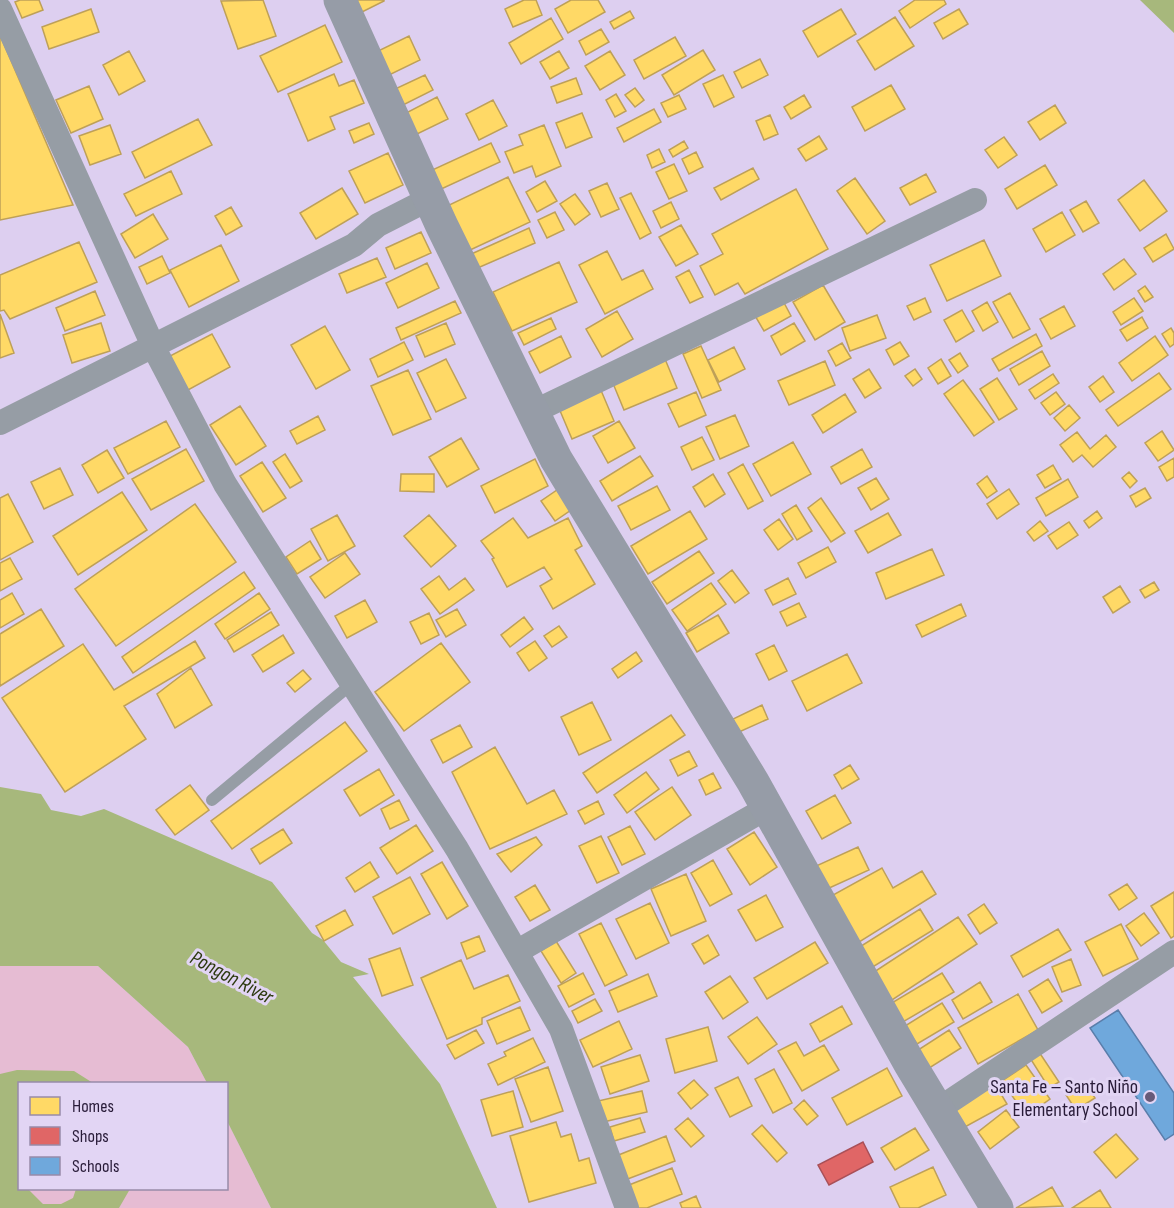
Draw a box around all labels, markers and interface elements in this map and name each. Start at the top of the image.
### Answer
water label: Pongon River [186,945,278,1010]
place label: Santa Fe – Santo Niño Elementary School [990,1075,1138,1122]
legend [18,1082,228,1190]
marker: Santa Fe – Santo Niño Elementary School [1143,1090,1157,1104]
text: Homes [72,1096,114,1117]
text: Shops [72,1126,109,1147]
text: Schools [72,1156,119,1177]

